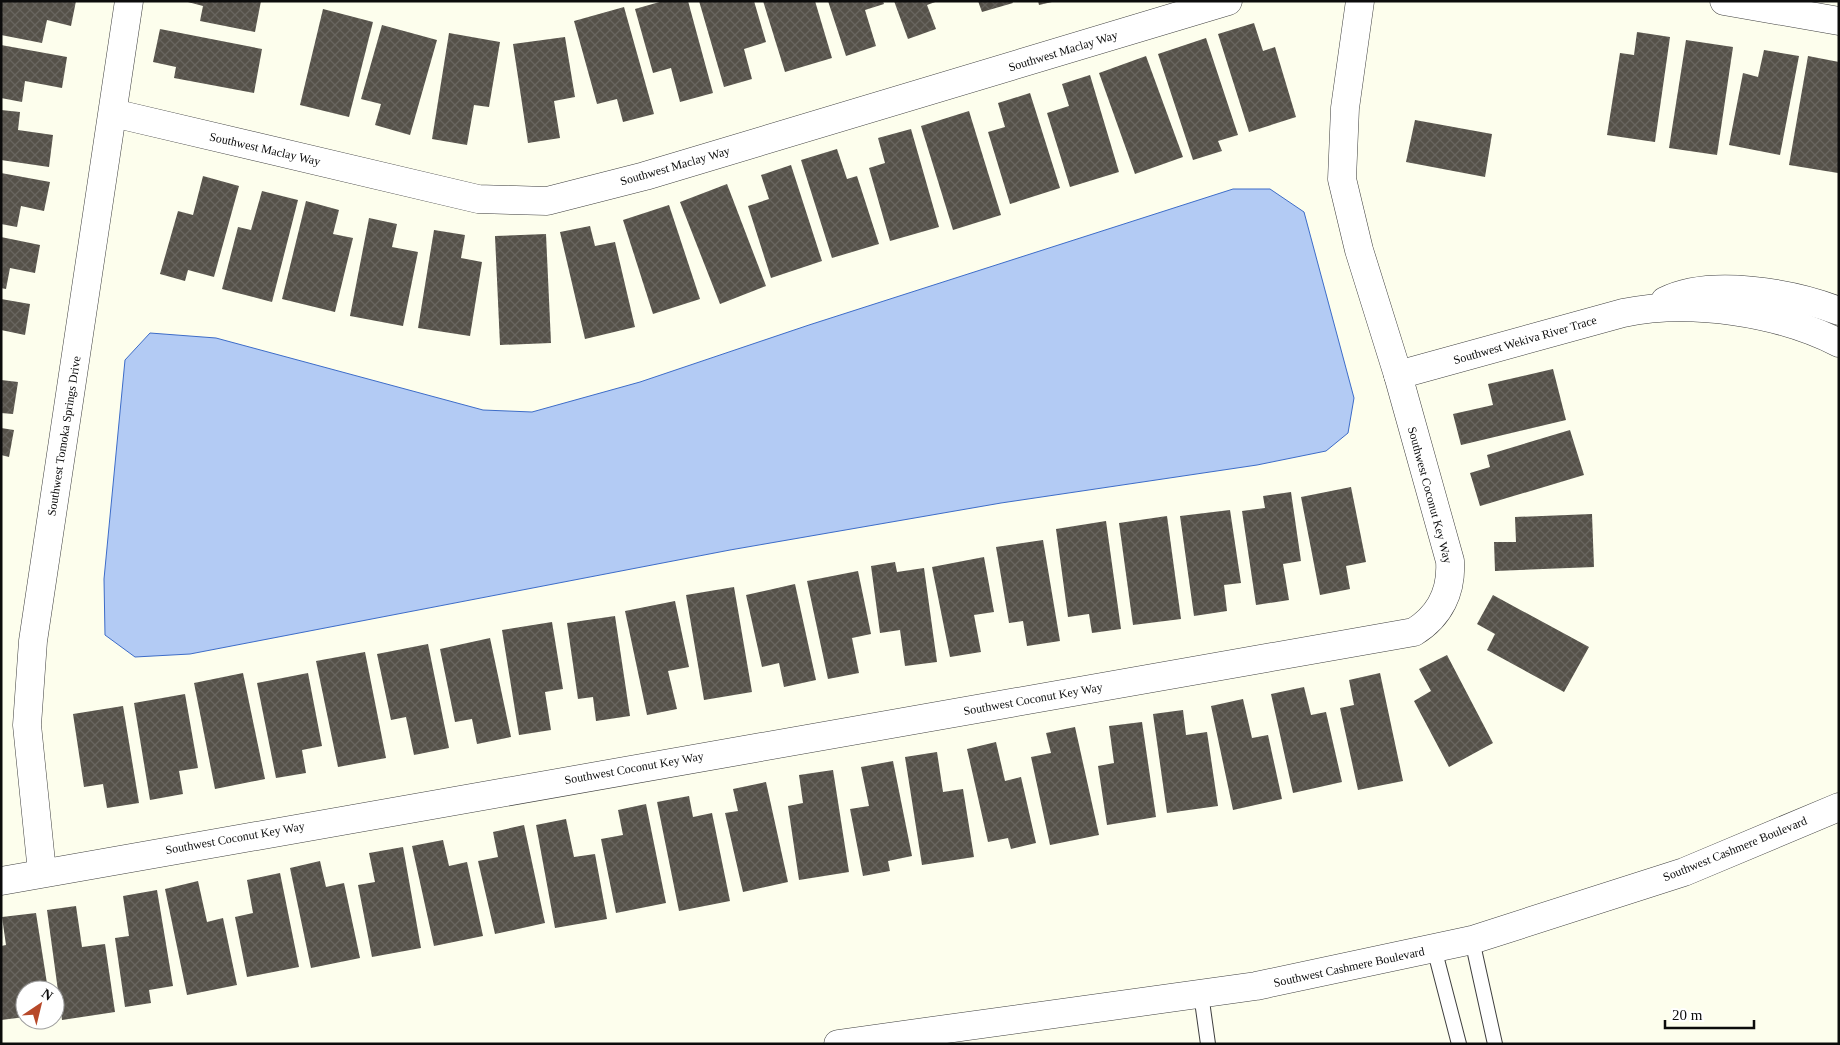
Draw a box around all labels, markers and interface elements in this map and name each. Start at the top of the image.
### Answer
street label: Southwest Maclay Way [1007,28,1119,74]
street label: Southwest Maclay Way [208,129,322,169]
street label: Southwest Maclay Way [619,144,731,188]
street label: Southwest Wekiva River Trace [1452,313,1598,367]
street label: Southwest Tomoka Springs Drive [44,355,84,517]
street label: Southwest Coconut Key Way [1405,425,1455,565]
street label: Southwest Coconut Key Way [962,680,1104,718]
street label: Southwest Coconut Key Way [563,749,705,787]
street label: Southwest Cashmere Boulevard [1661,814,1809,884]
street label: Southwest Coconut Key Way [164,819,306,857]
street label: Southwest Cashmere Boulevard [1272,944,1426,990]
north arrow [15,980,65,1030]
text: N [39,986,56,1004]
scale bar [1665,998,1754,1030]
text: 20 m [1672,1007,1703,1023]

